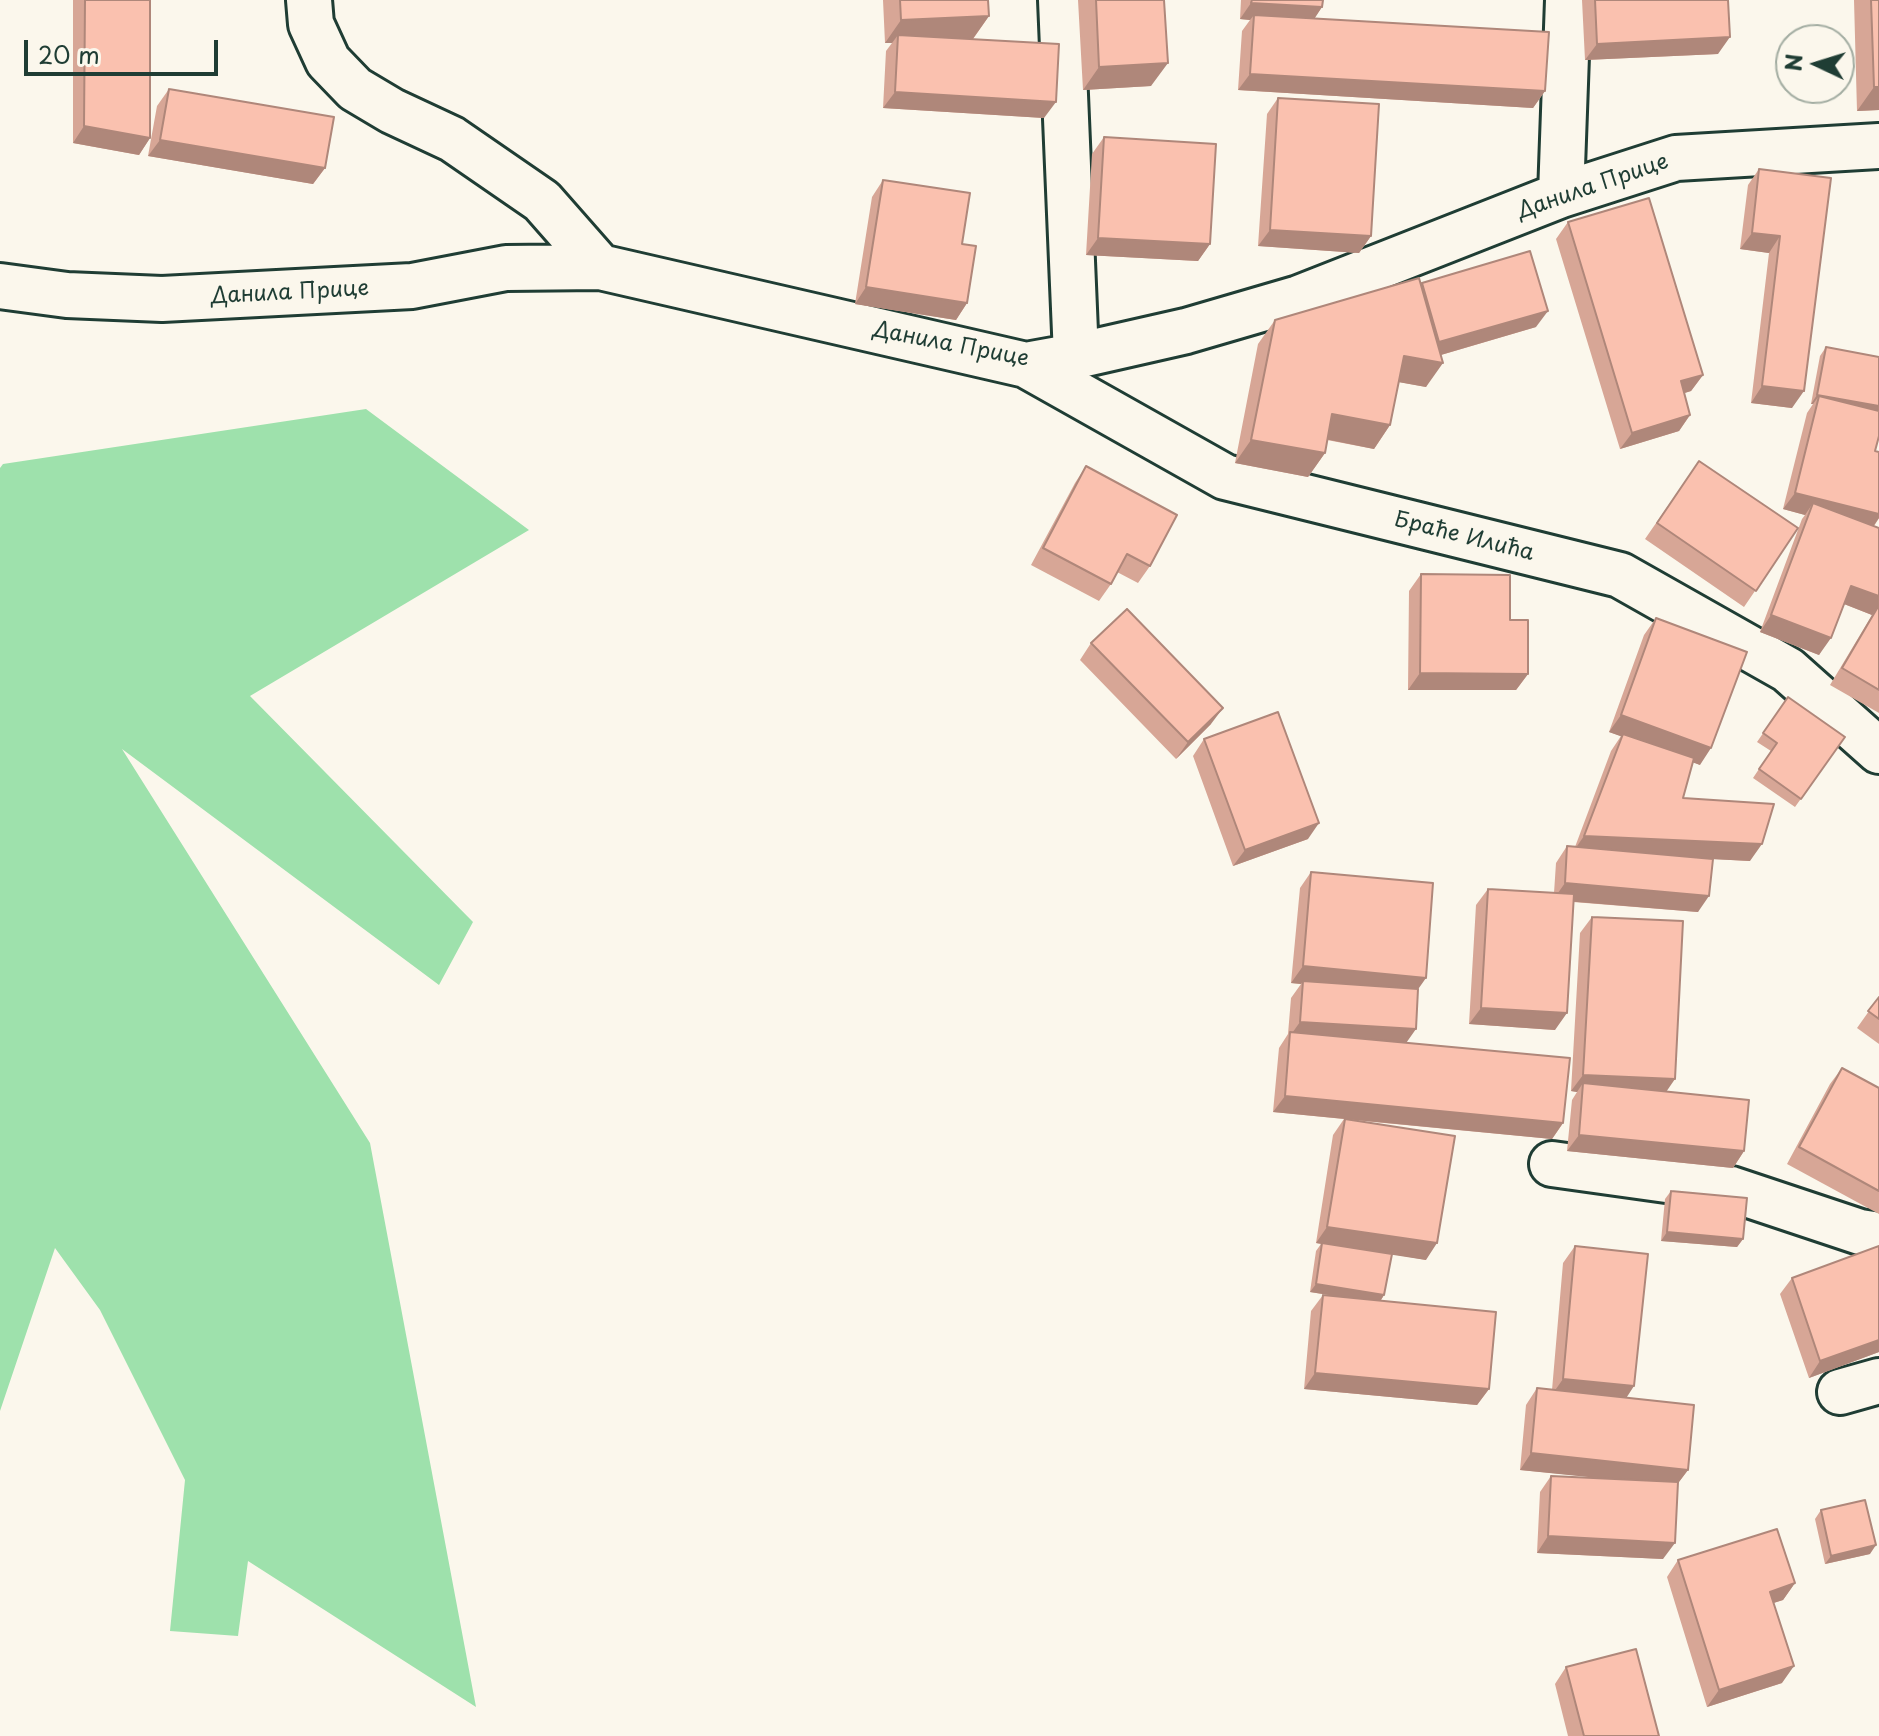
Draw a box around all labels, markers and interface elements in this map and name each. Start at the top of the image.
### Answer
scale bar [28,24,222,74]
north arrow [1775,24,1855,104]
text: 20 m [38,36,100,72]
text: N [1775,53,1810,72]
street label: Данила Прице [1514,149,1672,225]
street label: Данила Прице [210,276,370,310]
street label: Данила Прице [871,317,1031,373]
street label: Браће Илића [1391,507,1537,567]

